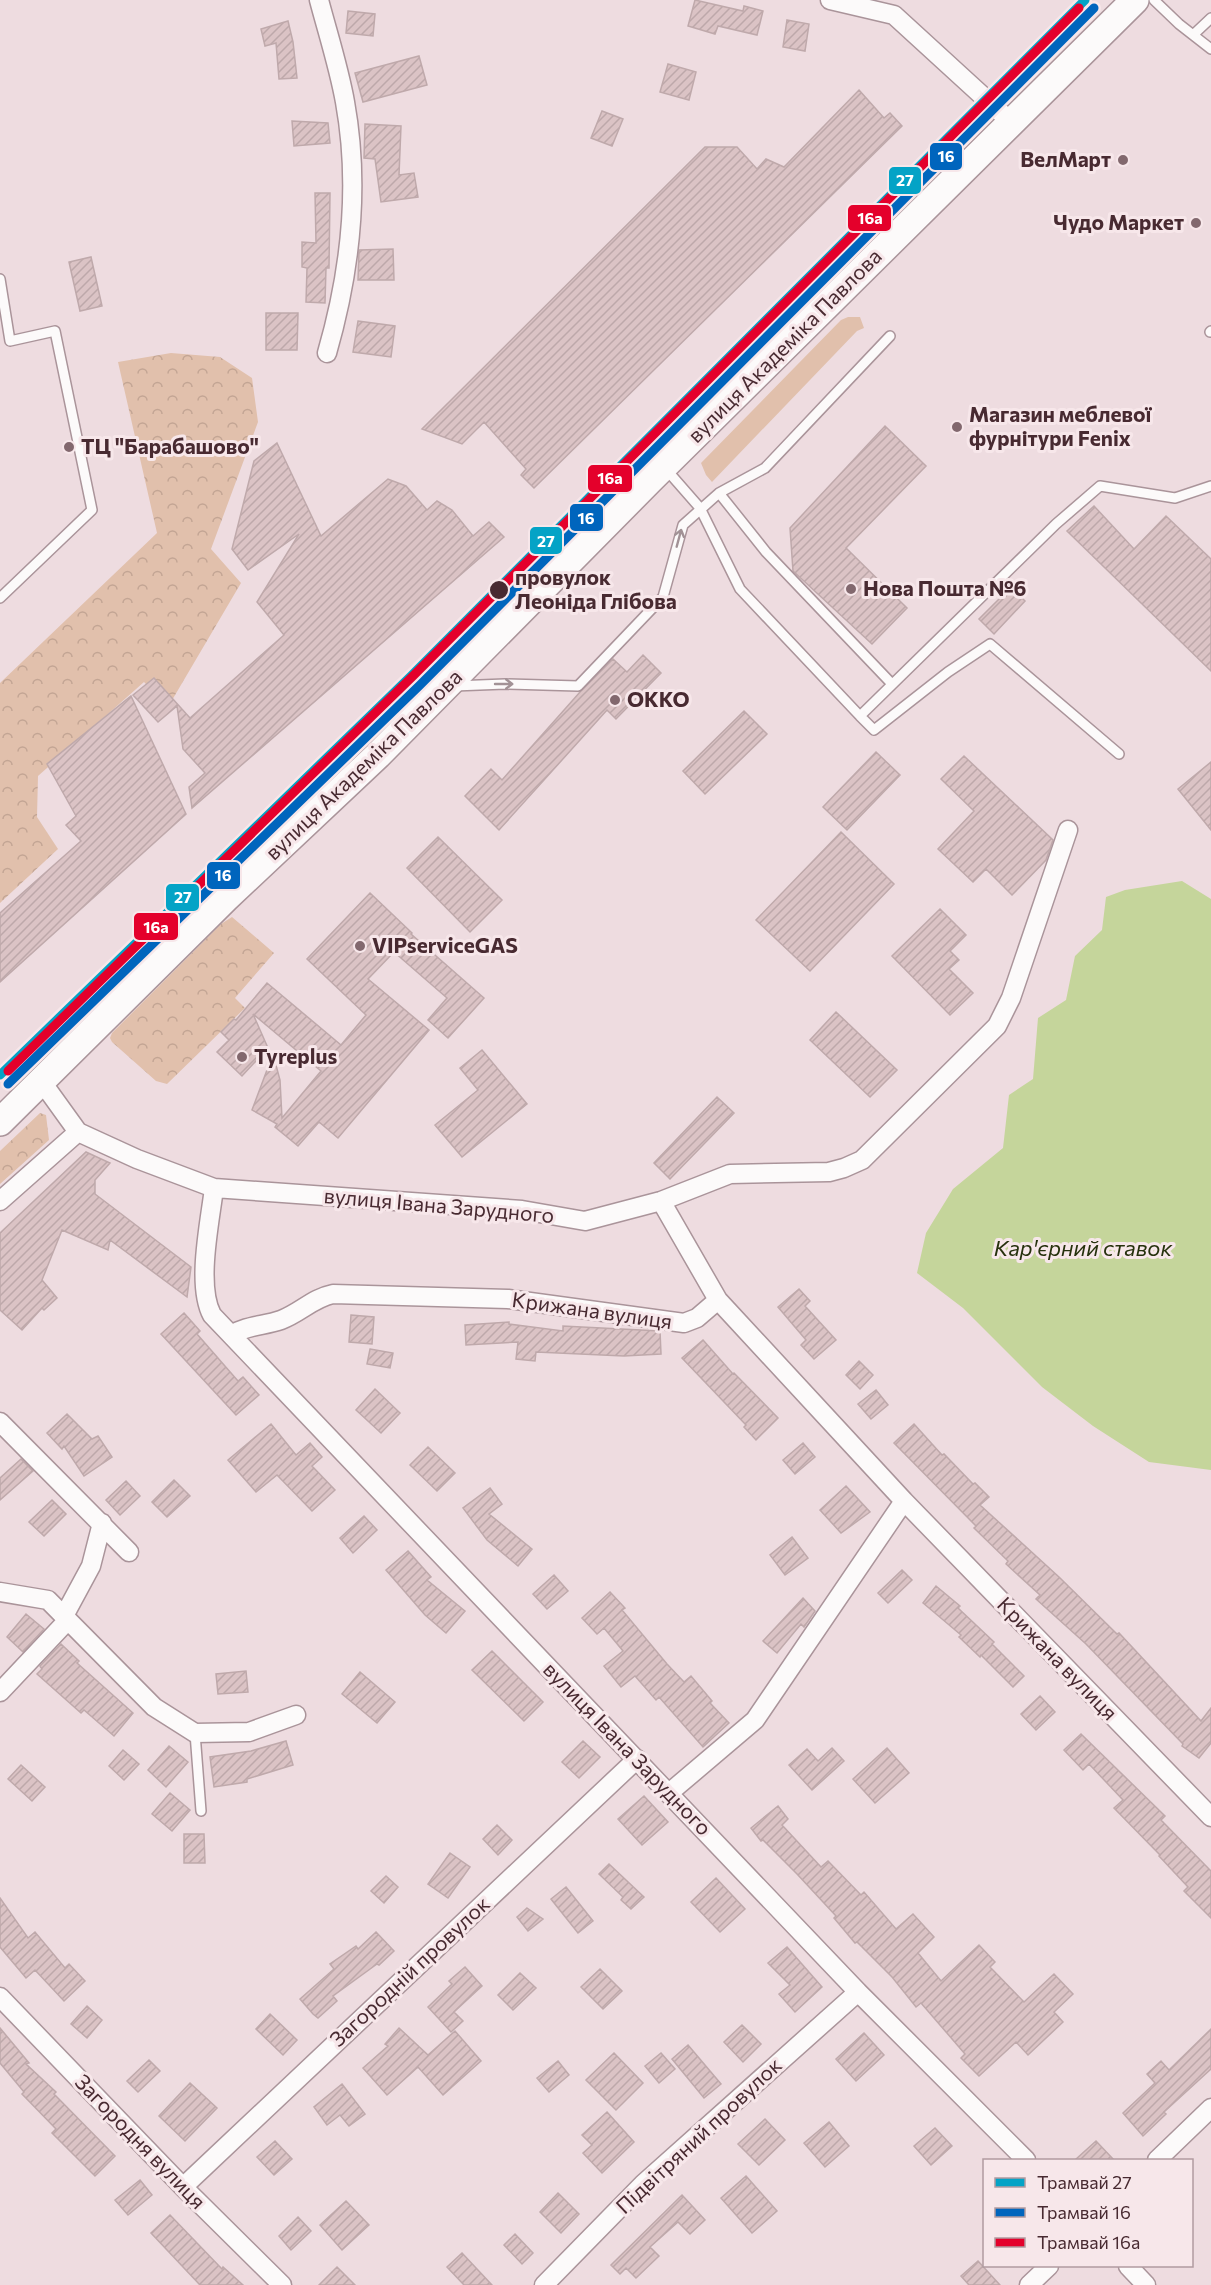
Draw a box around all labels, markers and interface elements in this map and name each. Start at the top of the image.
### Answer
line badge: 16 [929,142,963,171]
text: 16 [937,146,955,165]
place label: ВелМарт [1020,146,1111,171]
marker: ВелМарт [1116,153,1130,167]
line badge: 27 [888,166,922,195]
text: 27 [896,170,914,189]
line badge: 16a [847,204,892,232]
text: 16a [857,208,883,227]
place label: Чудо Маркет [1053,209,1184,234]
marker: Чудо Маркет [1189,216,1203,230]
street label: вулиця Академіка Павлова [682,243,886,447]
place label: Магазин меблевої фурнітури Fenix [969,401,1153,450]
marker: Магазин меблевої фурнітури Fenix [950,420,964,434]
place label: ТЦ "Барабашово" [81,433,259,458]
marker: ТЦ "Барабашово" [62,440,76,454]
line badge: 16a [587,464,633,493]
text: 16a [597,468,623,487]
line badge: 16 [569,503,604,532]
text: 16 [577,508,595,527]
line badge: 27 [529,526,563,555]
one-way arrow [674,529,685,548]
text: 27 [537,531,555,550]
place label: провулок Леоніда Глібова [515,564,677,613]
place label: Нова Пошта №6 [863,575,1027,600]
marker: провулок Леоніда Глібова [488,579,510,601]
marker: Нова Пошта №6 [844,582,858,596]
street label: вулиця Академіка Павлова [259,663,466,864]
one-way arrow [494,678,514,690]
place label: ОККО [627,686,690,711]
marker: ОККО [608,693,622,707]
line badge: 16 [206,861,241,890]
text: 16 [214,865,232,884]
line badge: 27 [165,883,200,912]
text: 27 [174,887,192,906]
line badge: 16a [133,912,179,941]
text: 16a [143,917,169,936]
place label: VIPserviceGAS [372,932,518,957]
marker: VIPserviceGAS [353,939,367,953]
place label: Tyreplus [254,1043,337,1068]
marker: Tyreplus [235,1050,249,1064]
street label: вулиця Івана Зарудного [323,1182,555,1227]
water label: Кар'єрний ставок [994,1234,1174,1261]
street label: Крижана вулиця [511,1286,674,1333]
street label: Крижана вулиця [993,1591,1123,1725]
street label: вулиця Івана Зарудного [539,1656,717,1840]
street label: Загородній провулок [324,1891,494,2051]
street label: Підвітряний провулок [610,2052,786,2218]
street label: Загородня вулиця [71,2069,212,2213]
legend [983,2159,1193,2267]
text: Трамвай 27 [1037,2171,1132,2193]
text: Трамвай 16 [1037,2201,1131,2223]
text: Трамвай 16a [1037,2231,1140,2253]

